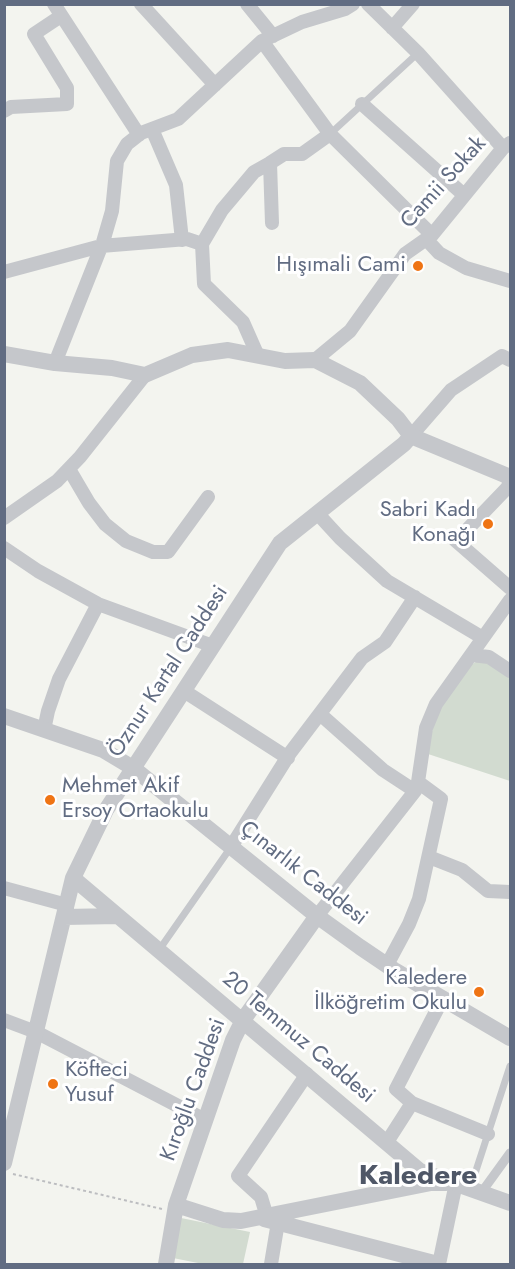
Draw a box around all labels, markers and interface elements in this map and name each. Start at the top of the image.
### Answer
street label: Camii Sokak [396,131,492,235]
place label: Hışımali Cami [276,253,406,279]
marker: Hışımali Cami [411,259,425,273]
place label: Sabri Kadı Konağı [380,498,476,550]
marker: Sabri Kadı Konağı [481,517,495,531]
street label: Öznur Kartal Caddesi [104,581,234,763]
place label: Mehmet Akif Ersoy Ortaokulu [62,774,209,825]
marker: Mehmet Akif Ersoy Ortaokulu [43,793,57,807]
street label: Çınarlık Caddesi [234,816,372,932]
place label: Kaledere İlköğretim Okulu [314,966,467,1017]
street label: 20 Temmuz Caddesi [216,967,380,1109]
marker: Kaledere İlköğretim Okulu [472,985,486,999]
street label: Kıroğlu Caddesi [156,1015,232,1165]
place label: Köfteci Yusuf [65,1058,128,1110]
marker: Köfteci Yusuf [46,1077,60,1091]
district label: Kaledere [359,1160,477,1194]

